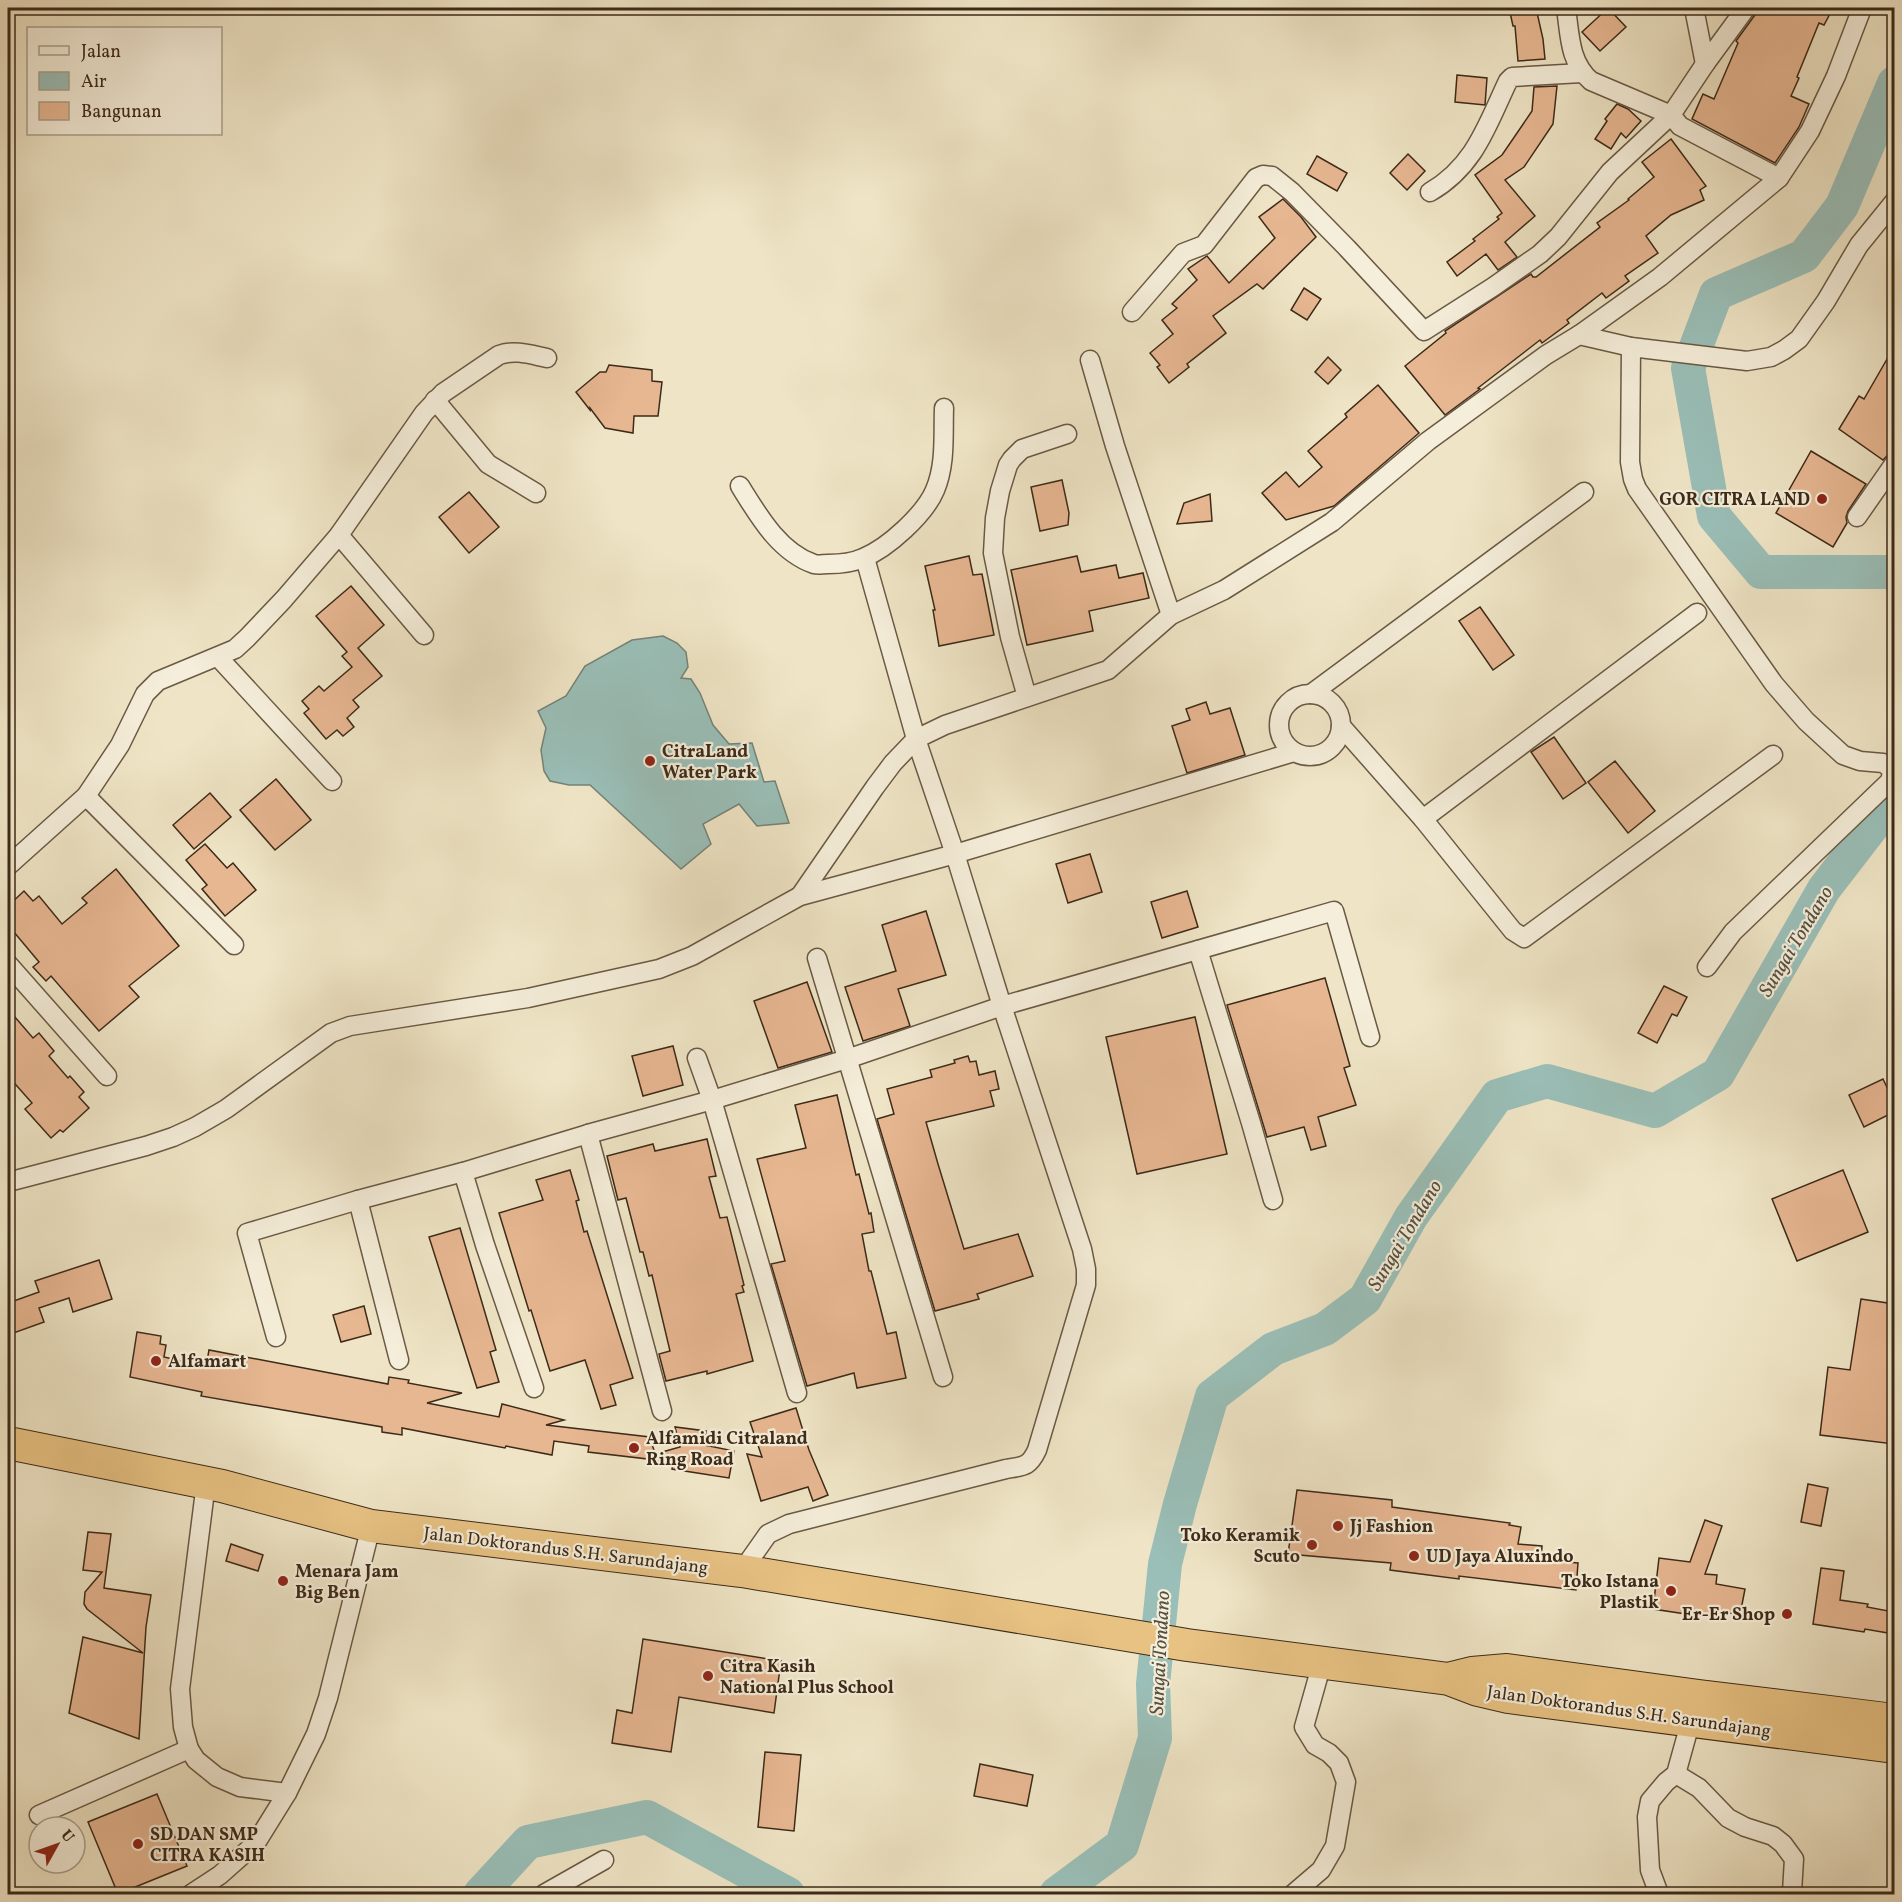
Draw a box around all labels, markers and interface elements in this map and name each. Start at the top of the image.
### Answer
legend [27,27,222,135]
text: Jalan [81,40,121,65]
text: Air [81,70,107,95]
text: Bangunan [81,100,162,125]
place label: GOR CITRA LAND [1659,488,1810,513]
marker: GOR CITRA LAND [1815,492,1829,506]
place label: CitraLand Water Park [662,740,757,786]
marker: CitraLand Water Park [643,754,657,768]
water label: Sungai Tondano [1753,881,1841,1003]
water label: Sungai Tondano [1362,1175,1450,1297]
place label: Alfamart [168,1350,247,1375]
marker: Alfamart [149,1354,163,1368]
place label: Alfamidi Citraland Ring Road [646,1427,808,1473]
marker: Alfamidi Citraland Ring Road [627,1441,641,1455]
place label: Jj Fashion [1349,1515,1433,1540]
marker: Jj Fashion [1331,1519,1345,1533]
street label: Jalan Doktorandus S.H. Sarundajang [422,1522,710,1581]
place label: Toko Keramik Scuto [1180,1524,1300,1570]
marker: Toko Keramik Scuto [1305,1538,1319,1552]
place label: UD Jaya Aluxindo [1426,1545,1574,1570]
marker: UD Jaya Aluxindo [1407,1549,1421,1563]
place label: Menara Jam Big Ben [295,1560,399,1606]
place label: Toko Istana Plastik [1561,1570,1659,1616]
marker: Menara Jam Big Ben [276,1574,290,1588]
marker: Toko Istana Plastik [1664,1584,1678,1598]
water label: Sungai Tondano [1144,1590,1178,1716]
place label: Er-Er Shop [1682,1603,1775,1628]
marker: Er-Er Shop [1780,1607,1794,1621]
place label: Citra Kasih National Plus School [720,1655,894,1701]
marker: Citra Kasih National Plus School [701,1669,715,1683]
street label: Jalan Doktorandus S.H. Sarundajang [1485,1680,1772,1745]
north arrow [27,1815,87,1875]
place label: SD DAN SMP CITRA KASIH [150,1823,265,1869]
text: U [55,1825,79,1848]
marker: SD DAN SMP CITRA KASIH [131,1837,145,1851]

